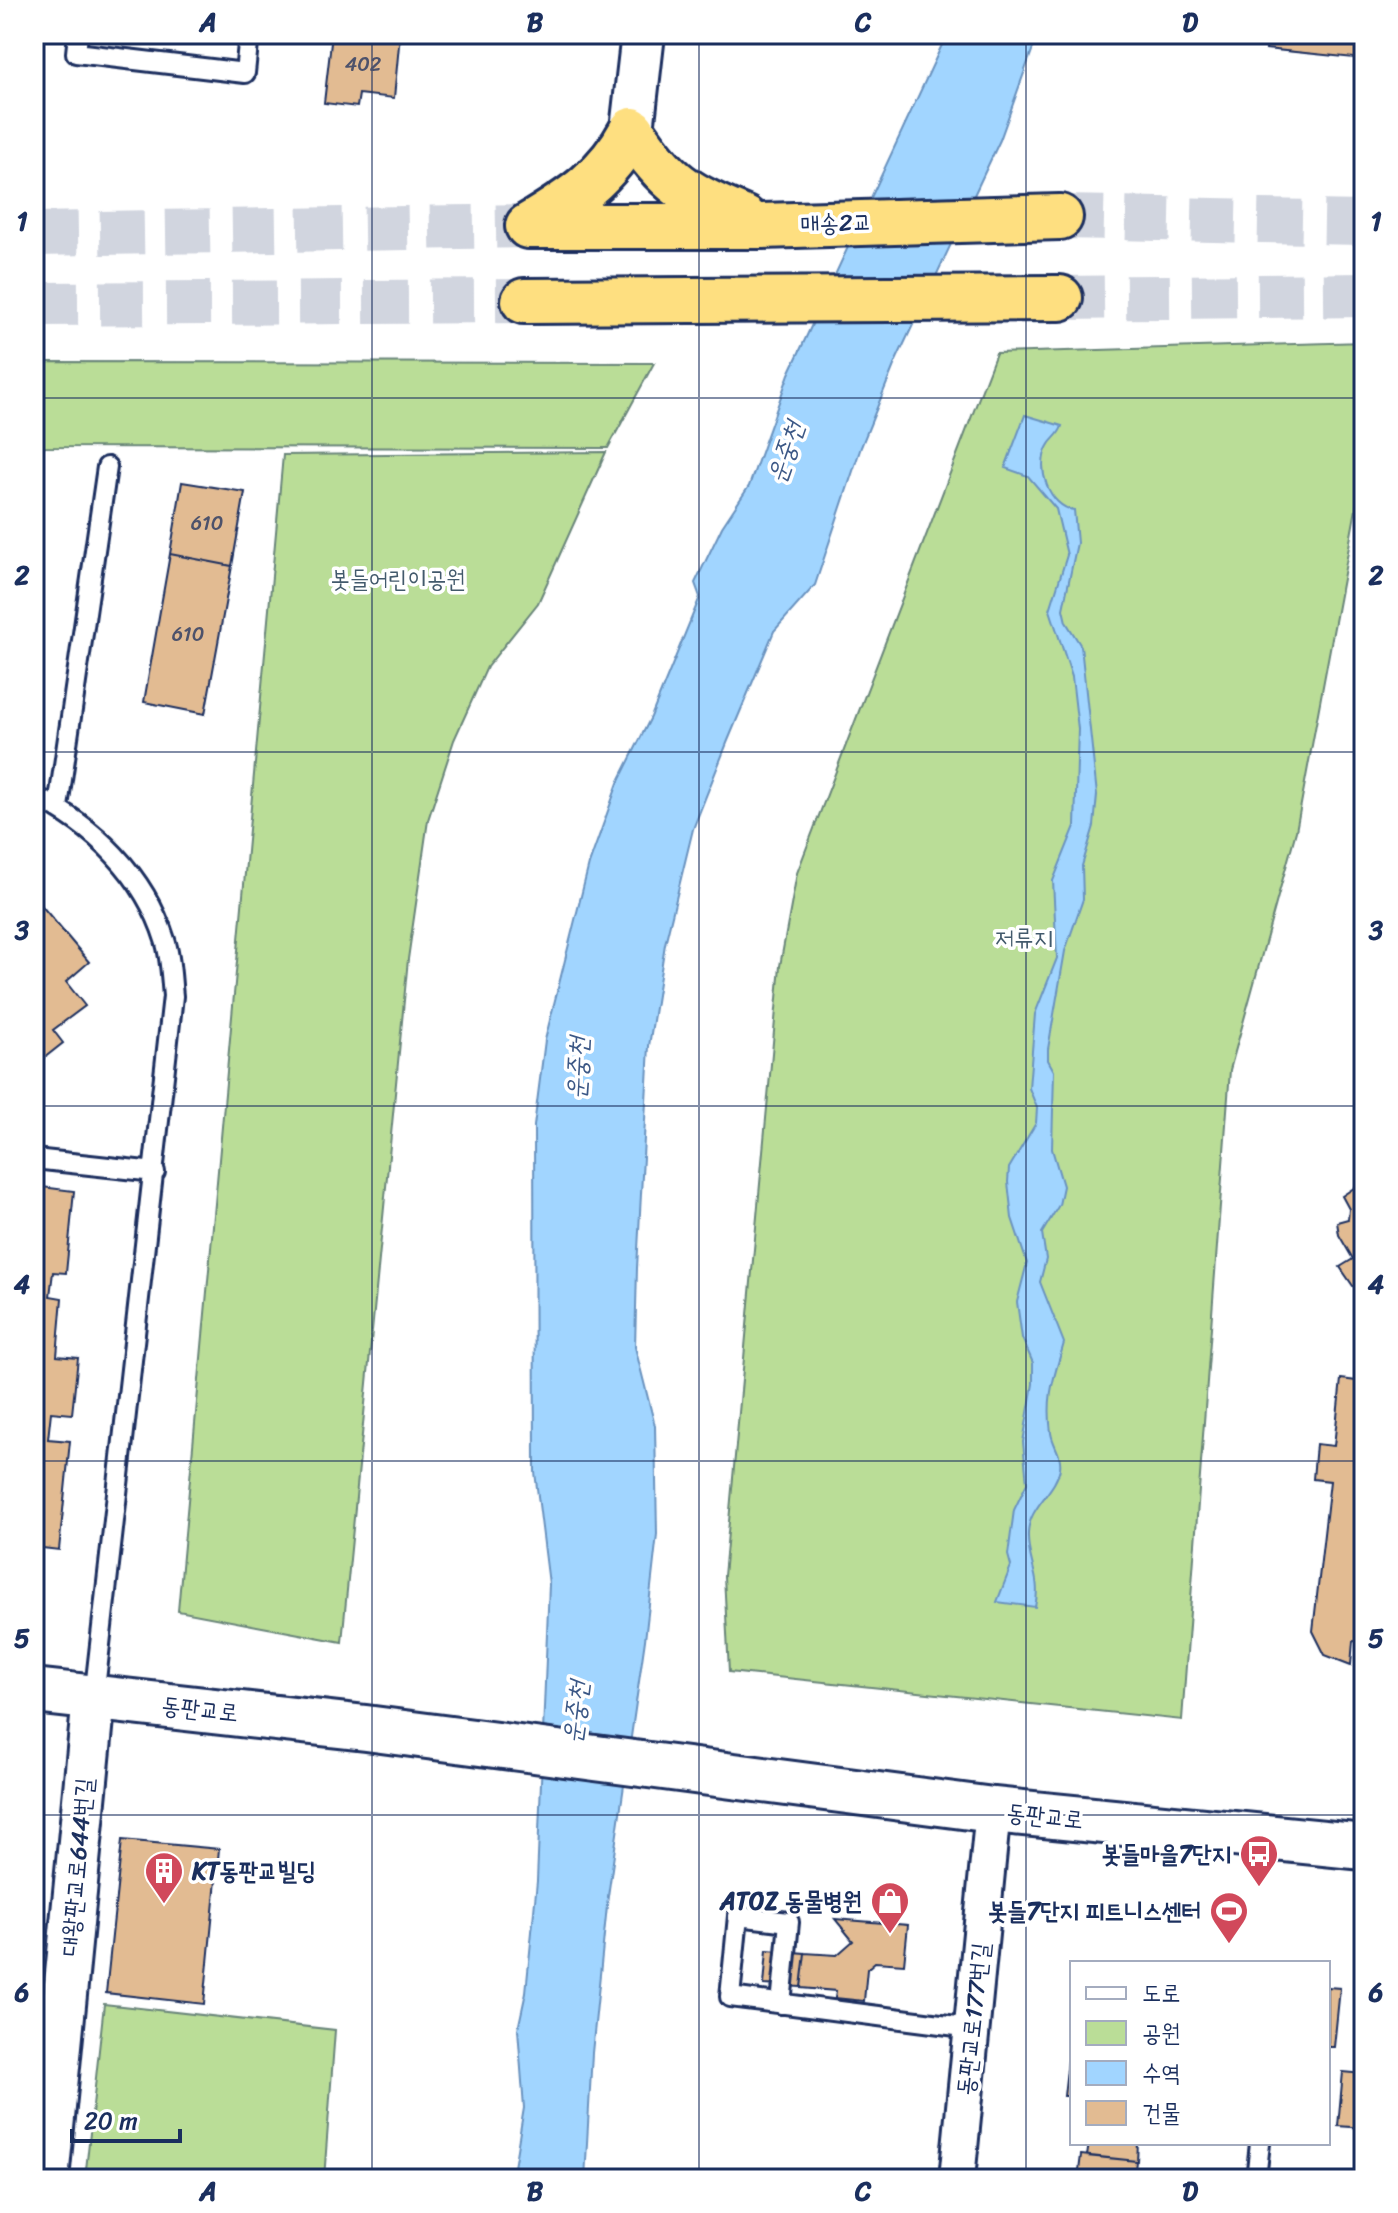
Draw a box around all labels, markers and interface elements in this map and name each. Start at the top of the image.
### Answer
text: A [198,0,217,45]
text: B [527,0,544,45]
text: C [854,0,872,45]
text: D [1182,0,1198,45]
house number: 402 [345,47,382,82]
text: 1 [16,198,28,244]
text: 1 [1370,198,1382,244]
street label: 매송2교 [799,201,873,245]
water label: 운중천 [753,412,818,489]
house number: 610 [191,506,223,541]
text: 2 [13,552,30,598]
text: 2 [1367,552,1384,598]
park label: 봇들어린이공원 [330,558,466,600]
house number: 610 [172,617,204,652]
text: 3 [14,907,30,953]
text: 3 [1368,907,1384,953]
park label: 저류지 [995,917,1053,959]
water label: 운중천 [552,1032,602,1101]
text: 4 [14,1261,30,1307]
text: 4 [1368,1261,1384,1307]
text: 5 [14,1615,30,1661]
text: 5 [1368,1615,1384,1661]
water label: 운중천 [548,1675,602,1746]
street label: 동판교로 [159,1684,241,1734]
street label: 대왕판교로644번길 [48,1776,106,1958]
street label: 동판교로 [1004,1791,1086,1841]
place label: 봇들마을7단지 [1101,1833,1231,1875]
bus stop icon: 봇들마을7단지 [1238,1833,1280,1888]
building icon: KT동판교빌딩 [143,1850,185,1905]
place label: KT동판교빌딩 [191,1850,316,1892]
place label: ATOZ 동물병원 [719,1880,862,1922]
shop icon: ATOZ 동물병원 [869,1880,911,1935]
place label: 봇들7단지 피트니스센터 [988,1890,1201,1932]
sports icon: 봇들7단지 피트니스센터 [1208,1890,1250,1945]
street label: 동판교로177번길 [944,1940,1002,2098]
legend [1070,1961,1330,2145]
text: 6 [14,1969,30,2015]
text: 6 [1368,1969,1384,2015]
text: 도로 [1142,1972,1181,2014]
text: 공원 [1142,2012,1181,2054]
text: 수역 [1142,2052,1181,2094]
text: 건물 [1142,2092,1181,2134]
scale bar [72,2093,180,2143]
text: 20 m [84,2100,138,2142]
text: A [198,2168,217,2213]
text: B [527,2168,544,2213]
text: C [854,2168,872,2213]
text: D [1182,2168,1198,2213]

